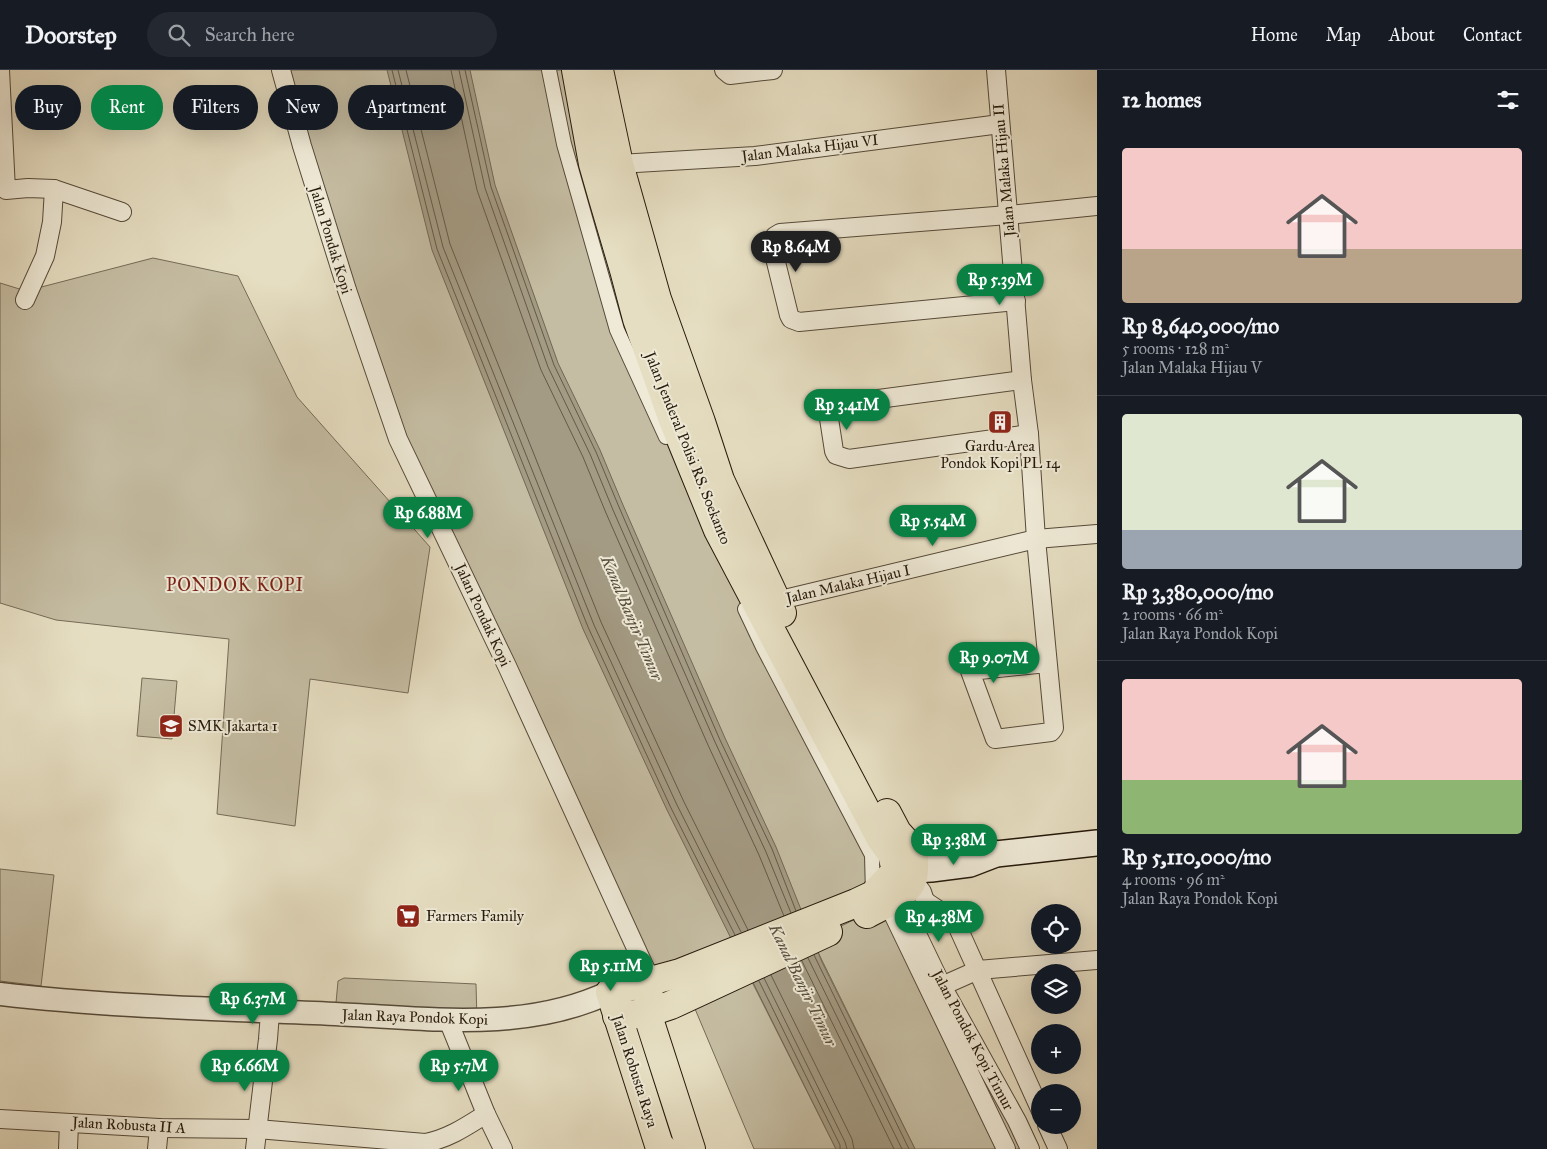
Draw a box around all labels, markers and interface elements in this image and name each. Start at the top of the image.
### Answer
search box [147,12,497,57]
text: Doorstep [25,20,117,50]
icon: search [165,21,193,49]
text: Search here [205,23,295,46]
text: Home [1251,24,1298,46]
text: Map [1326,24,1361,46]
text: About [1389,24,1435,46]
text: Contact [1463,24,1522,46]
chip: Buy [15,85,81,130]
chip: Rent [91,85,163,130]
chip: Filters [173,85,258,130]
chip: New [268,85,338,130]
chip: Apartment [348,85,464,130]
icon: filters [1494,86,1522,114]
text: 12 homes [1122,87,1201,113]
street label: Jalan Malaka Hijau II [989,103,1020,239]
street label: Jalan Malaka Hijau VI [739,131,880,167]
icon: home [1277,181,1367,271]
street label: Jalan Pondak Kopi [305,182,356,296]
pin: Rp 8.64M [744,230,848,273]
text: Rp 8.64M [762,237,830,256]
pin: Rp 5.39M [948,264,1052,306]
text: Rp 5.39M [968,270,1032,289]
text: Rp 8,640,000/mo [1122,313,1279,339]
text: 5 rooms · 128 m² [1122,339,1229,358]
street label: Jalan Jenderal Polisi RS. Soekanto [639,347,735,548]
text: Jalan Malaka Hijau V [1122,358,1262,377]
pin: Rp 3.41M [795,388,899,431]
text: Rp 3.41M [815,395,879,414]
building icon: Gardu Area Pondok Kopi PL 14 [987,409,1013,435]
place label: Gardu Area Pondok Kopi PL 14 [940,437,1060,472]
icon: home [1277,446,1367,536]
pin: Rp 6.88M [376,496,480,539]
text: Rp 6.88M [394,503,462,522]
pin: Rp 5.54M [881,504,985,547]
text: Rp 5.54M [900,511,966,530]
water label: Kanal Banjir Timur [596,552,667,685]
street label: Jalan Pondak Kopi [450,559,515,670]
street label: Jalan Malaka Hijau I [782,561,912,609]
district label: PONDOK KOPI [166,574,304,596]
text: Rp 3,380,000/mo [1122,579,1273,605]
text: 2 rooms · 66 m² [1122,605,1223,624]
text: Jalan Raya Pondok Kopi [1122,624,1278,643]
pin: Rp 9.07M [942,642,1046,684]
text: Rp 9.07M [960,648,1028,667]
icon: home [1277,711,1367,801]
school or university icon: SMK Jakarta 1 [158,713,184,739]
place label: SMK Jakarta 1 [188,717,278,736]
pin: Rp 3.38M [902,824,1006,866]
text: Rp 3.38M [922,830,986,849]
text: Rp 5,110,000/mo [1122,844,1271,870]
text: 4 rooms · 96 m² [1122,870,1225,889]
text: Jalan Raya Pondok Kopi [1122,889,1278,908]
pin: Rp 4.38M [887,900,991,943]
supermarket icon: Farmers Family [395,903,421,929]
map controls [1031,904,1081,1134]
button: locate [1031,904,1081,954]
place label: Farmers Family [426,907,525,925]
text: Rp 4.38M [906,907,972,926]
water label: Kanal Banjir Timur [764,920,841,1051]
pin: Rp 5.11M [559,950,663,992]
text: Rp 5.11M [580,956,642,975]
button: layers [1031,964,1081,1014]
street label: Jalan Pondok Kopi Timur [926,965,1018,1114]
pin: Rp 6.37M [201,982,305,1025]
text: Rp 6.37M [220,989,286,1008]
street label: Jalan Raya Pondok Kopi [340,1005,488,1030]
street label: Jalan Robusta Raya [607,1010,662,1131]
button: + [1031,1024,1081,1074]
pin: Rp 6.66M [193,1050,297,1092]
pin: Rp 5.7M [413,1050,505,1092]
text: Rp 6.66M [211,1056,279,1075]
text: Rp 5.7M [430,1056,488,1075]
button: − [1031,1084,1081,1134]
street label: Jalan Robusta II A [70,1113,186,1138]

